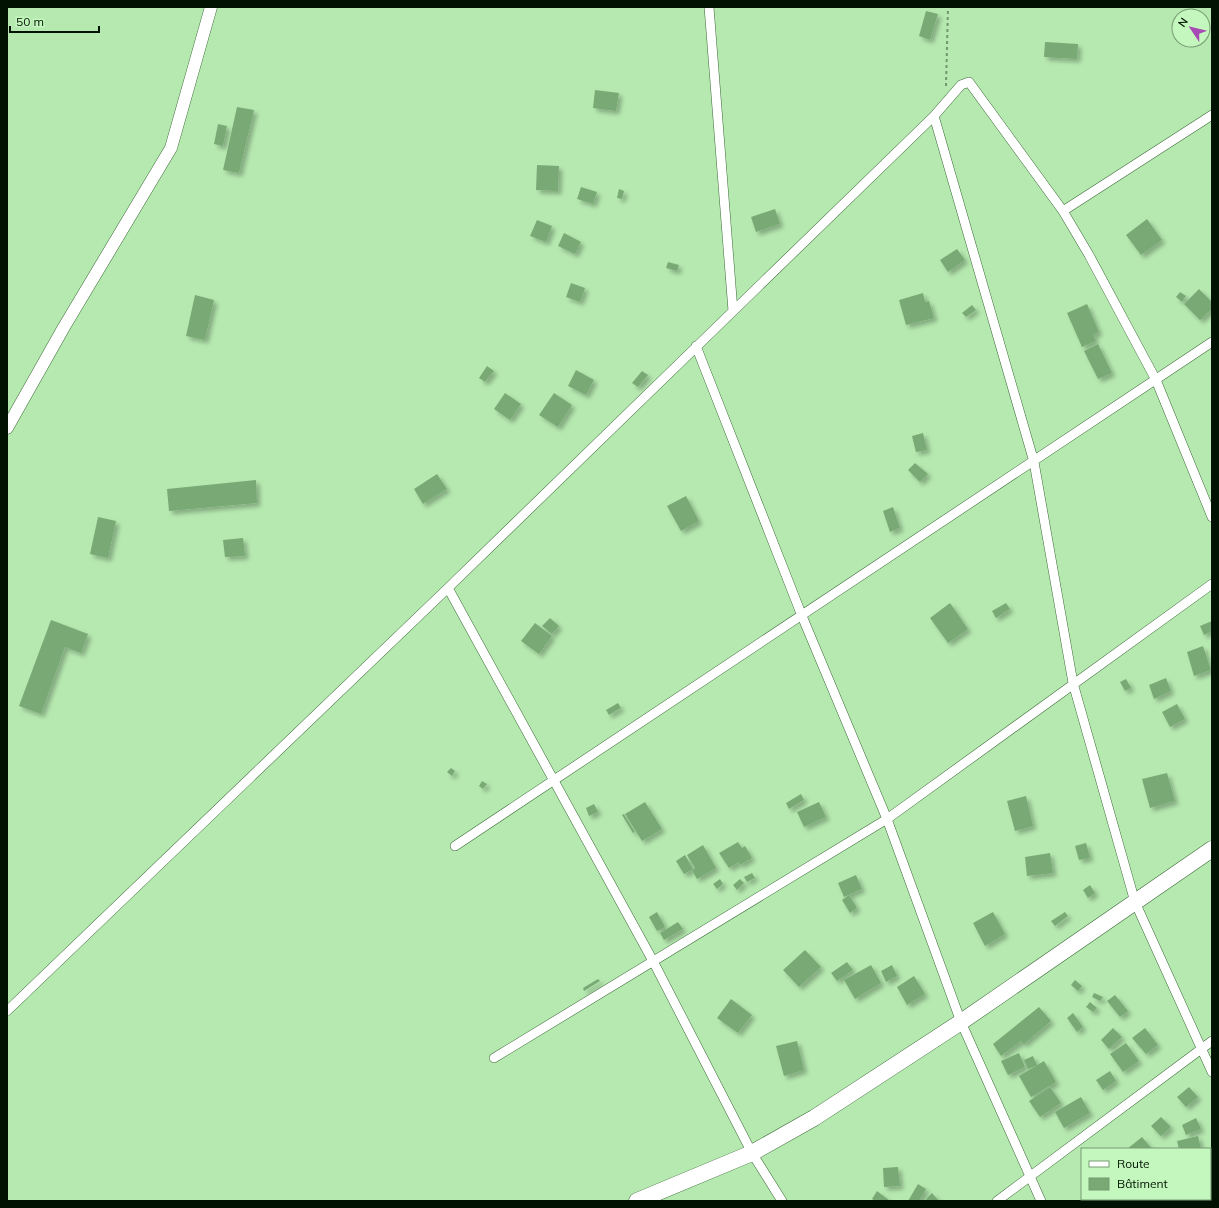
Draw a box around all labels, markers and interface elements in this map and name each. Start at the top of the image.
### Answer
scale bar [10,8,99,34]
north arrow [1171,8,1211,48]
text: 50 m [16,14,44,29]
text: N [1175,15,1191,30]
legend [1081,1148,1211,1200]
text: Route [1117,1156,1150,1171]
text: Bâtiment [1117,1176,1168,1191]

